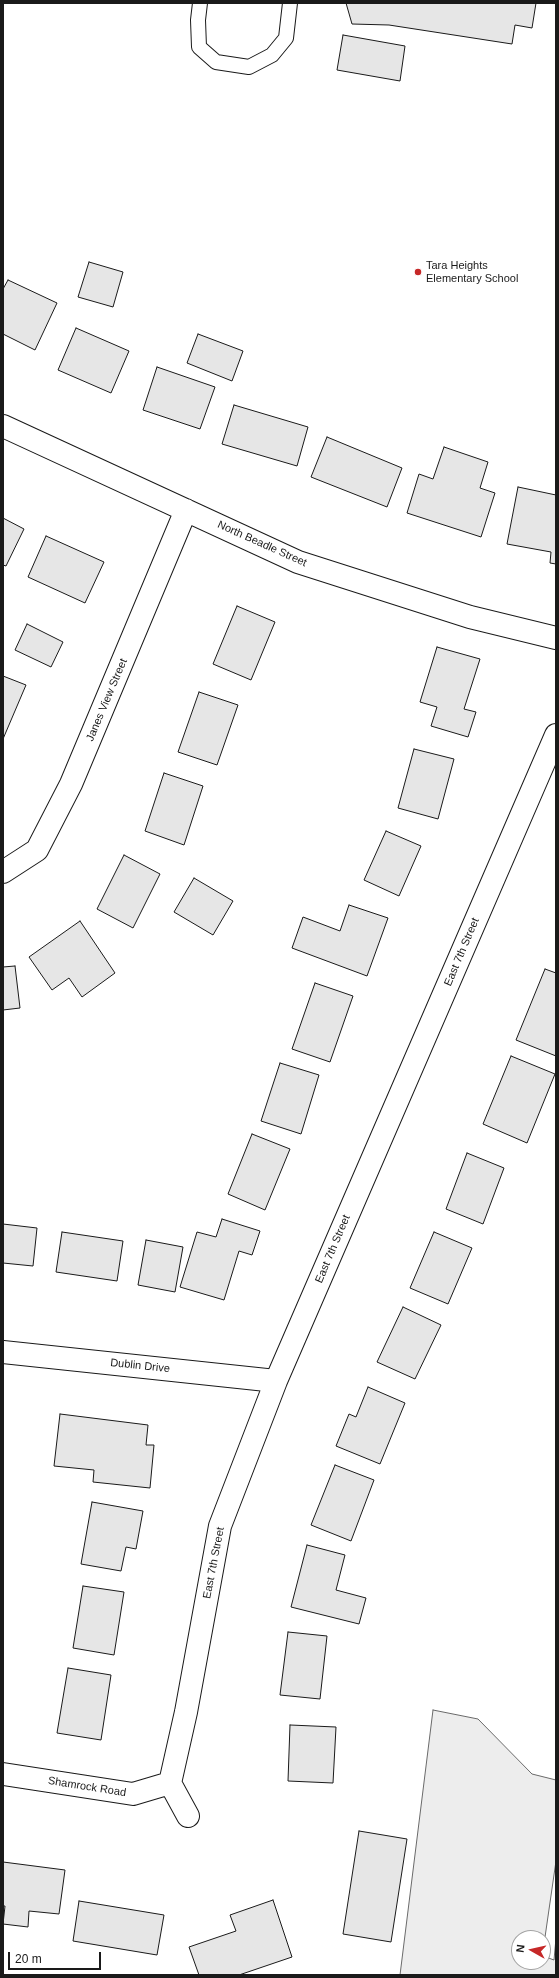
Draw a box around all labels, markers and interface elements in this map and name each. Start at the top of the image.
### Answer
place label: Tara Heights Elementary School [426,259,518,285]
marker: Tara Heights Elementary School [413,267,423,277]
street label: North Beadle Street [215,518,309,570]
street label: Janes View Street [84,657,130,743]
street label: East 7th Street [442,916,482,988]
street label: East 7th Street [313,1213,353,1285]
street label: Dublin Drive [110,1356,170,1376]
street label: East 7th Street [201,1526,227,1600]
street label: Shamrock Road [47,1774,127,1800]
north arrow [511,1930,551,1970]
scale bar [10,1944,103,1970]
text: N [514,1944,527,1953]
text: 20 m [15,1952,42,1966]

